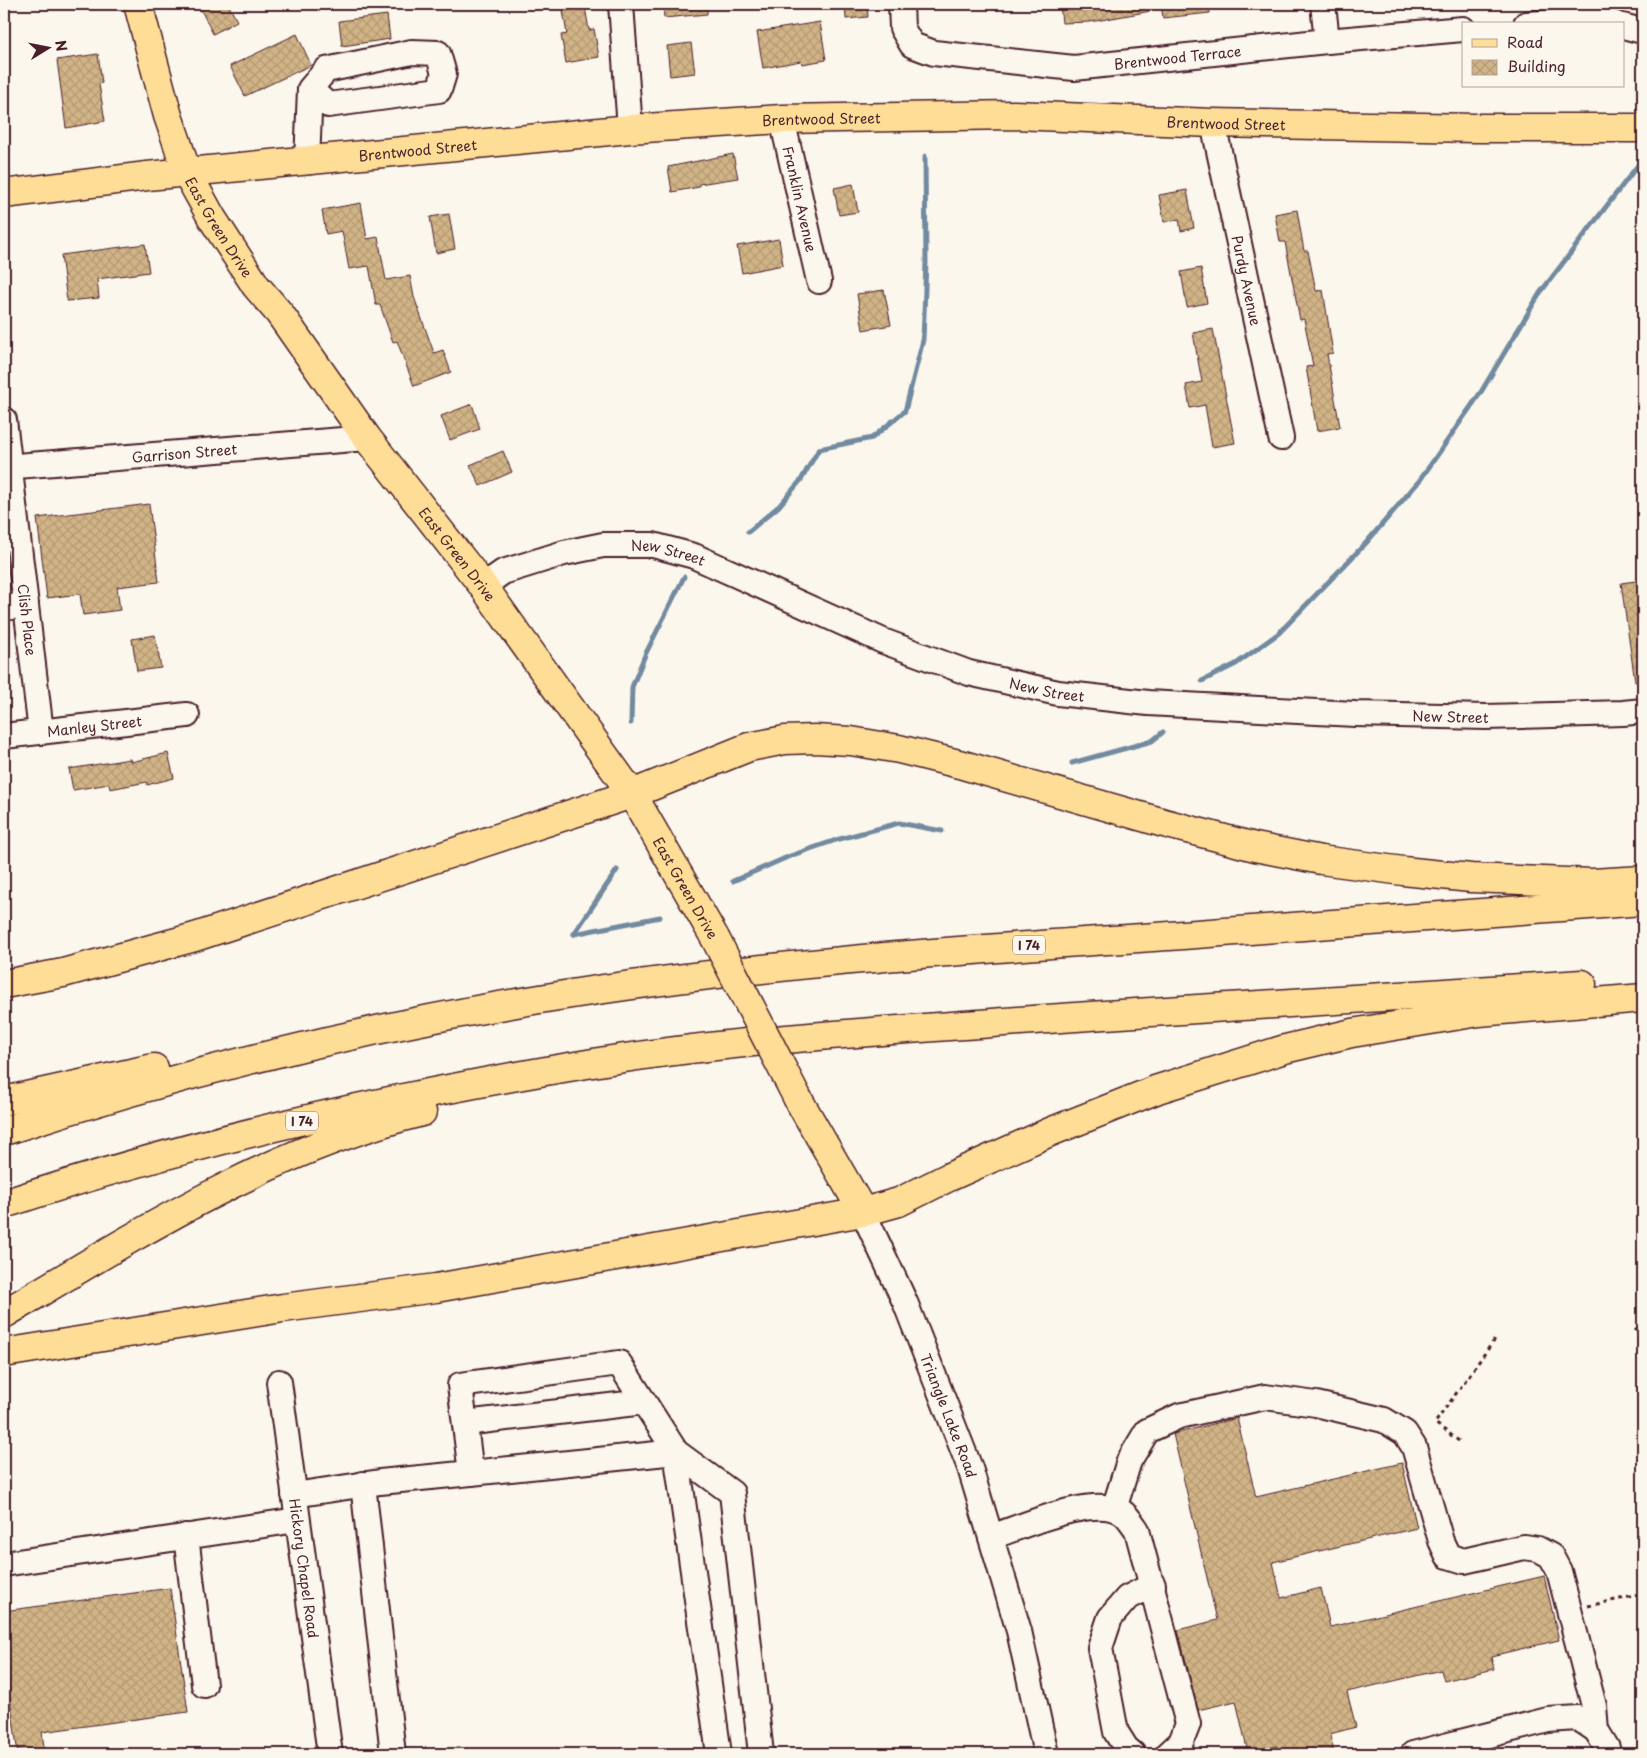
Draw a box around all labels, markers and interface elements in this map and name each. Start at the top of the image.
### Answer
north arrow [22,22,72,72]
legend [1462,22,1624,88]
text: Road [1507,30,1543,53]
text: N [50,38,73,53]
street label: Brentwood Terrace [1113,40,1242,74]
text: Building [1507,54,1566,77]
street label: Brentwood Street [761,107,881,131]
street label: Brentwood Street [1166,111,1286,135]
street label: Brentwood Street [357,133,478,166]
street label: Franklin Avenue [778,144,823,254]
street label: East Green Drive [181,173,258,282]
street label: Purdy Avenue [1227,233,1267,328]
street label: Garrison Street [131,438,238,467]
street label: East Green Drive [414,502,501,606]
street label: New Street [631,534,709,570]
street label: Clish Place [13,582,42,657]
street label: New Street [1007,672,1086,706]
street label: New Street [1412,705,1489,728]
street label: Manley Street [46,710,143,741]
street label: East Green Drive [648,833,724,943]
road number: I 74 [1013,936,1045,954]
road number: I 74 [286,1112,318,1130]
street label: Triangle Lake Road [916,1350,983,1480]
street label: Hickory Chapel Road [285,1497,325,1640]

